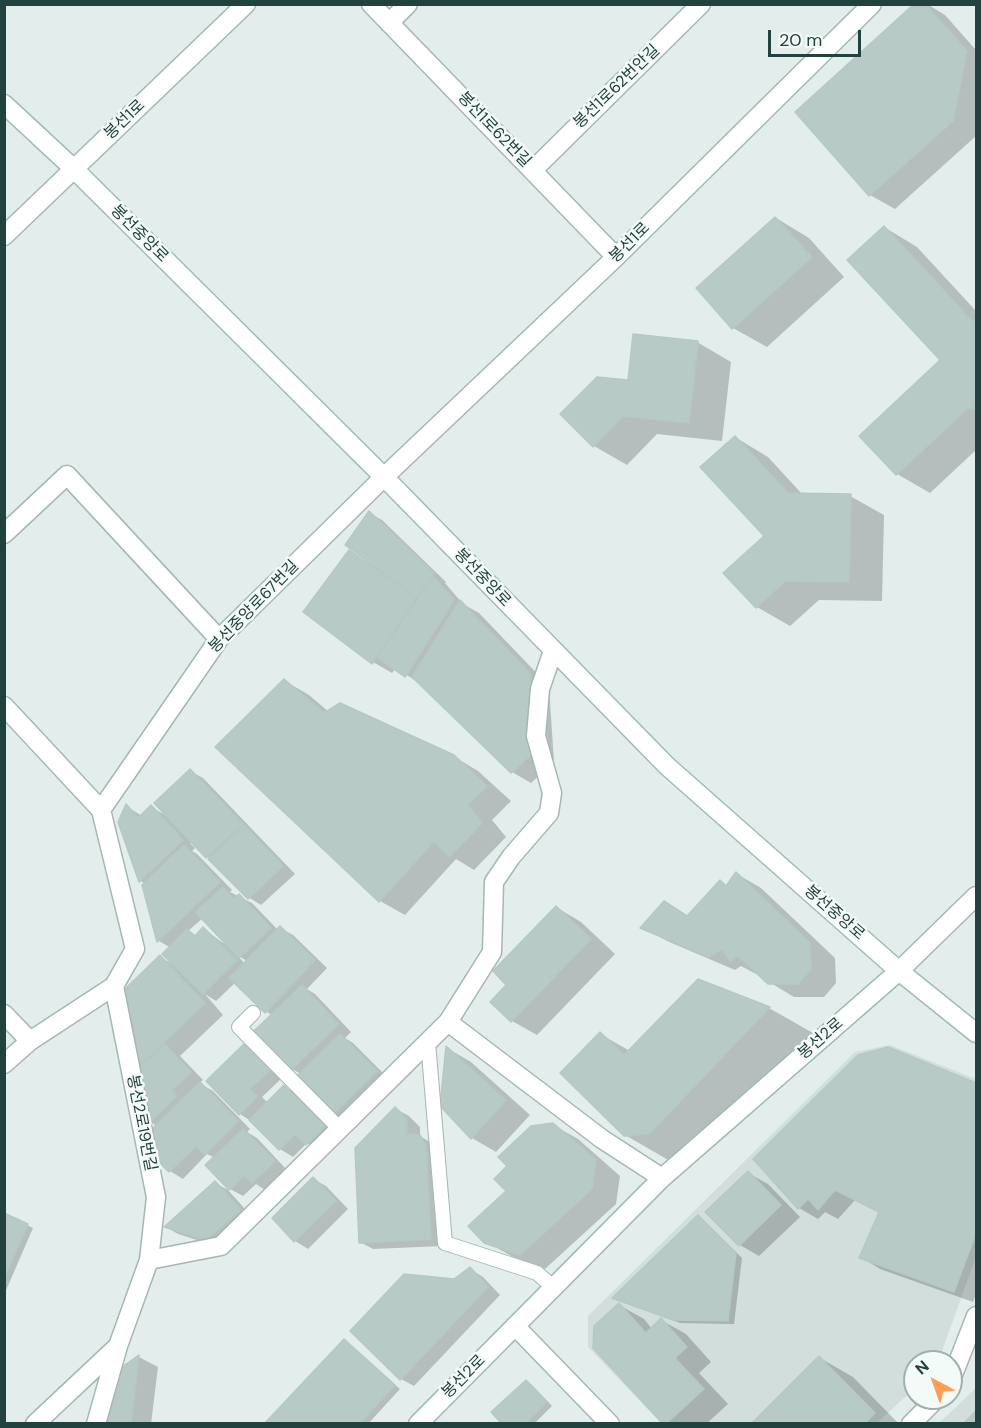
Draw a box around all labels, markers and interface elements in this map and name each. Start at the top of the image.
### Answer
scale bar [771,18,864,56]
text: 20 m [779,28,822,52]
street label: 봉선1로62번안길 [570,41,664,133]
street label: 봉선1로62번길 [453,88,535,172]
street label: 봉선1로 [101,96,149,144]
street label: 봉선중앙로 [106,201,172,267]
street label: 봉선1로 [606,219,654,267]
street label: 봉선중앙로 [450,545,514,611]
street label: 봉선중앙로67번길 [205,557,303,657]
street label: 봉선중앙로 [800,882,868,944]
street label: 봉선2로 [795,1014,847,1064]
street label: 봉선2로19번길 [122,1073,160,1173]
north arrow [903,1350,963,1410]
street label: 봉선2로 [438,1351,490,1403]
text: N [911,1356,933,1379]

